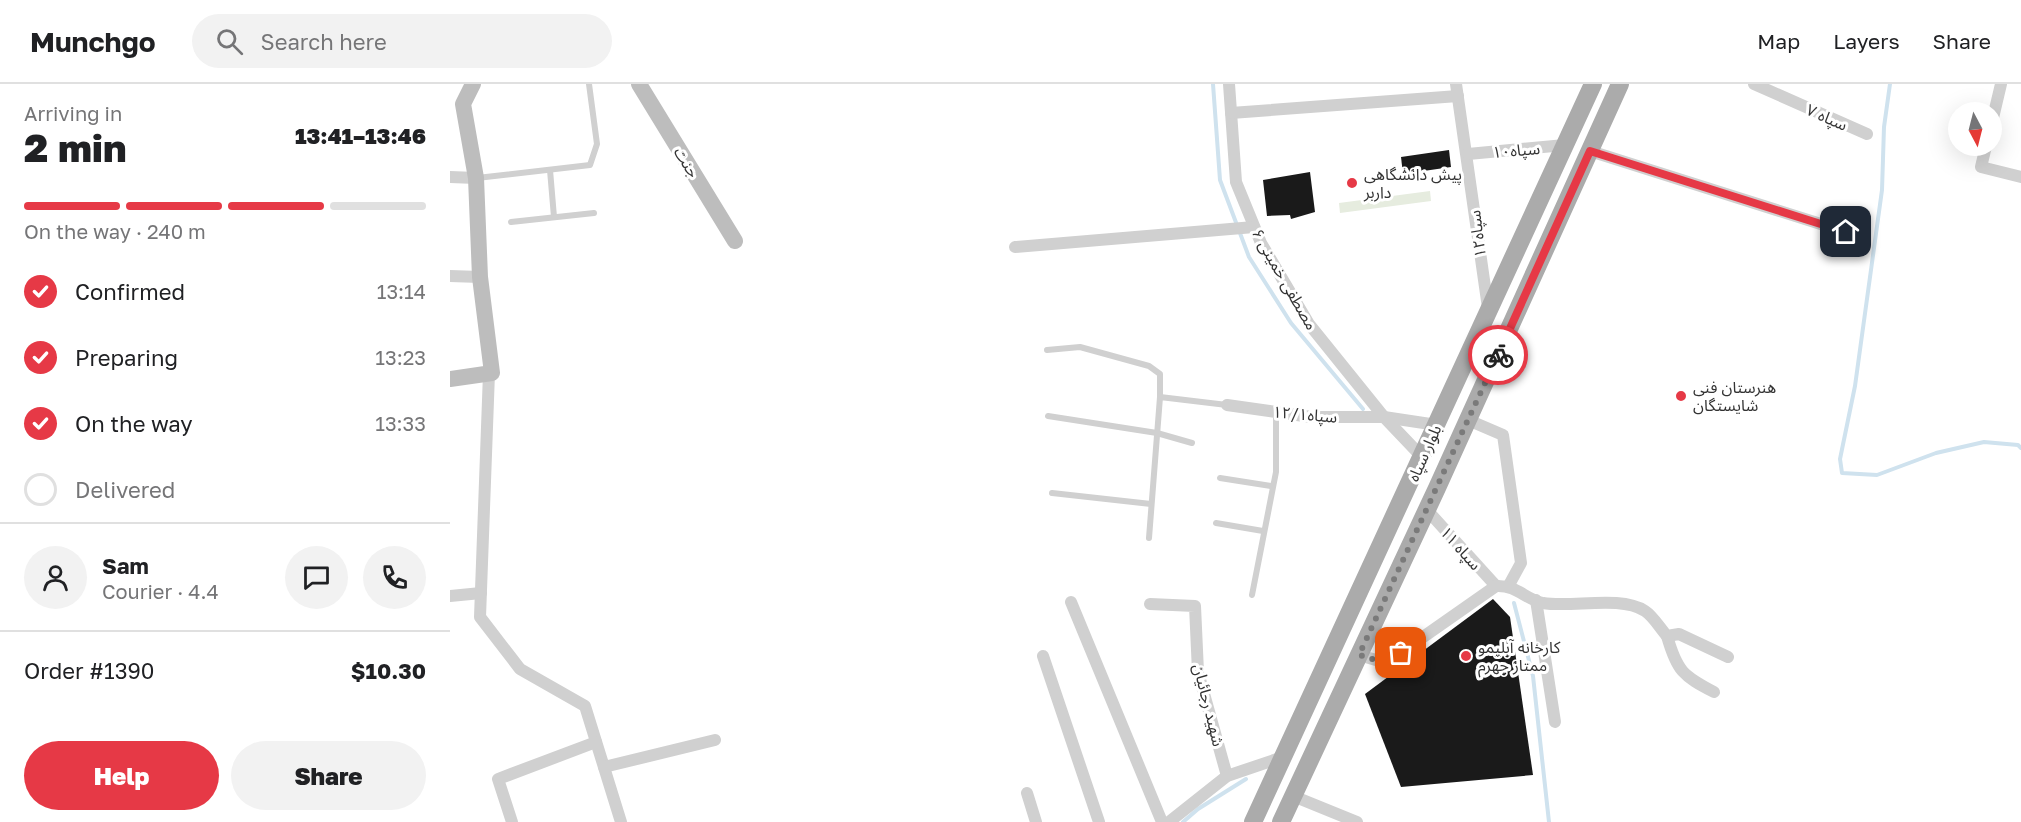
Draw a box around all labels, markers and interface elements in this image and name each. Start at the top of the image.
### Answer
search box [192,14,612,68]
text: Munchgo [30,25,156,58]
icon: search [213,25,246,58]
text: Search here [261,28,387,55]
text: Map [1757,28,1800,54]
text: Layers [1833,28,1900,54]
text: Share [1933,28,1991,54]
street label: سپاه ۷ [1803,99,1851,136]
text: Arriving in [24,101,122,125]
north arrow [1948,102,2002,156]
map controls [1948,102,2002,156]
text: 13:41–13:46 [295,122,426,149]
text: 2 min [24,124,127,171]
street label: سپاه۱۰ [1491,138,1541,163]
street label: جنت [670,143,704,181]
place label: پیش دانشگاهی داربر [1363,164,1462,202]
marker: پیش دانشگاهی داربر [1345,176,1359,190]
pin [1820,206,1871,257]
street label: سپاه۱۲ [1464,209,1491,259]
icon: home [1829,215,1862,248]
text: On the way · 240 m [24,219,206,243]
street label: مصطفی خمینی ۶ [1248,225,1322,333]
icon: check [24,275,57,308]
text: Confirmed [75,278,185,305]
text: 13:14 [377,279,426,303]
courier [1468,325,1528,385]
icon: bike [1482,339,1515,372]
icon: check [24,341,57,374]
text: Preparing [75,344,178,371]
text: 13:23 [375,345,426,369]
place label: هنرستان فنی شایستگان [1693,377,1776,415]
marker: هنرستان فنی شایستگان [1674,389,1688,403]
street label: سپاه۱۲/۱ [1272,401,1338,428]
icon: check [24,407,57,440]
text: On the way [75,410,193,437]
text: 13:33 [375,411,426,435]
street label: بلوار سپاه [1403,422,1446,485]
text: Delivered [75,476,175,503]
street label: سپاه ۱۱ [1435,522,1486,575]
button: person [24,546,87,609]
button: chat [285,546,348,609]
button: phone [363,546,426,609]
text: Sam [102,552,149,579]
text: Courier · 4.4 [102,579,219,603]
pin [1375,627,1426,678]
icon: bag [1384,636,1417,669]
place label: کارخانه آبلیمو ممتاز جهرم [1478,637,1561,678]
marker: کارخانه آبلیمو ممتاز جهرم [1459,649,1473,663]
text: Order #1390 [24,657,154,684]
text: $10.30 [351,657,426,684]
street label: شهید رجائیان [1189,662,1229,748]
button: Help [24,741,219,810]
button: Share [231,741,426,810]

